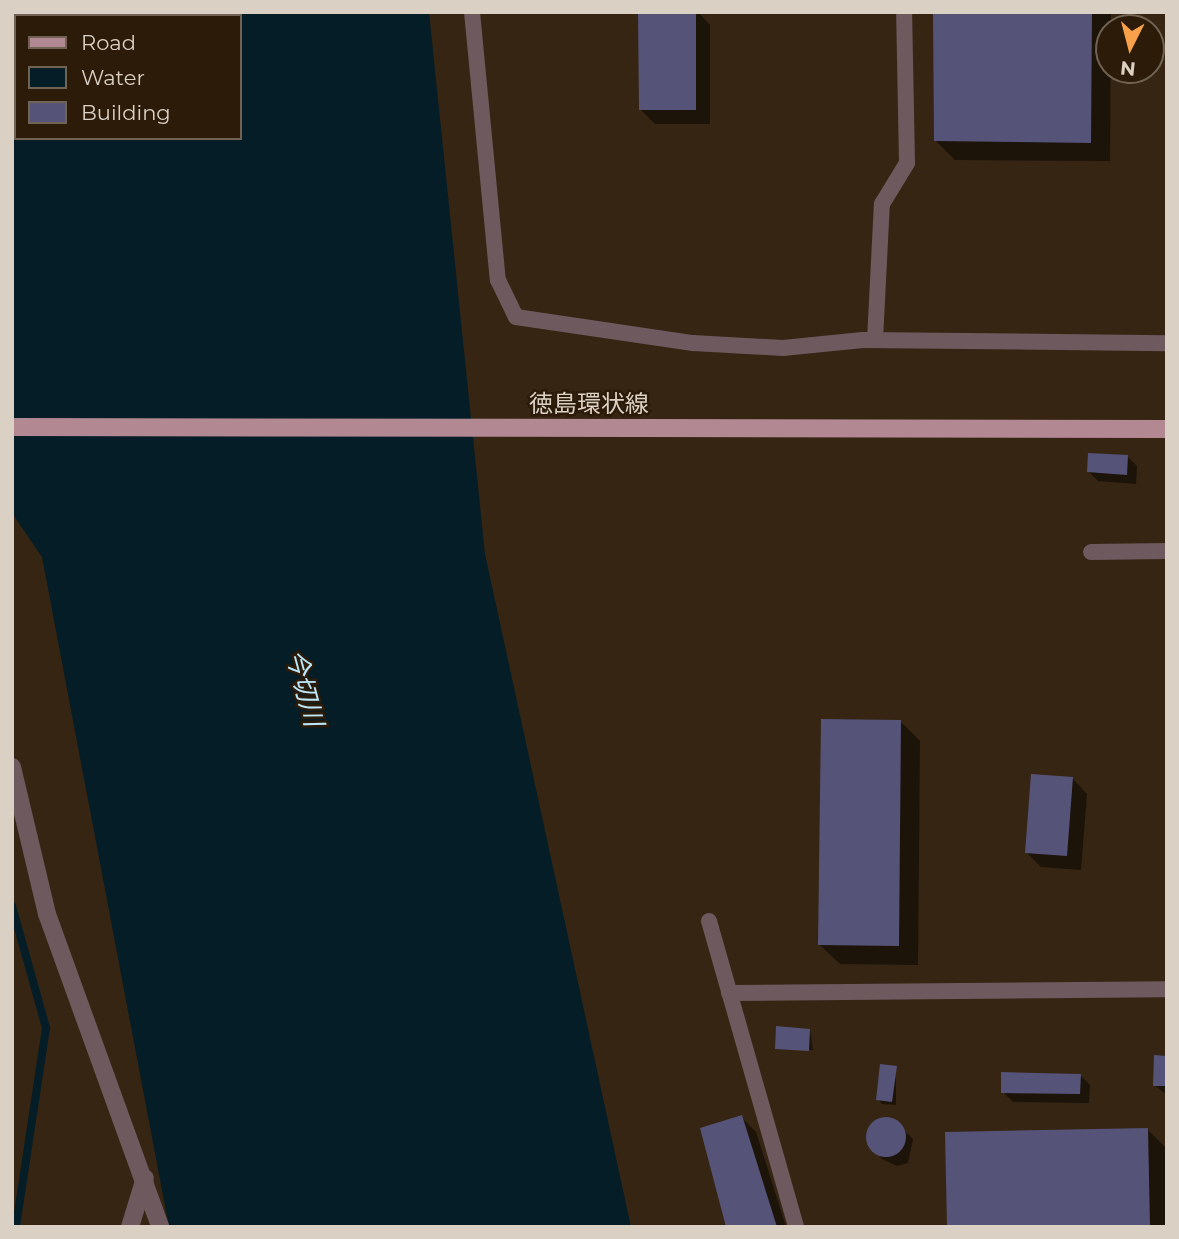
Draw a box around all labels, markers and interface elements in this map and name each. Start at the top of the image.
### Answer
legend [14,14,242,140]
north arrow [1095,14,1165,84]
text: Road [81,30,136,55]
text: N [1119,56,1137,81]
text: Water [81,65,145,90]
text: Building [81,100,171,125]
street label: 徳島環状線 [529,390,649,418]
water label: 今切川 [279,646,329,730]

